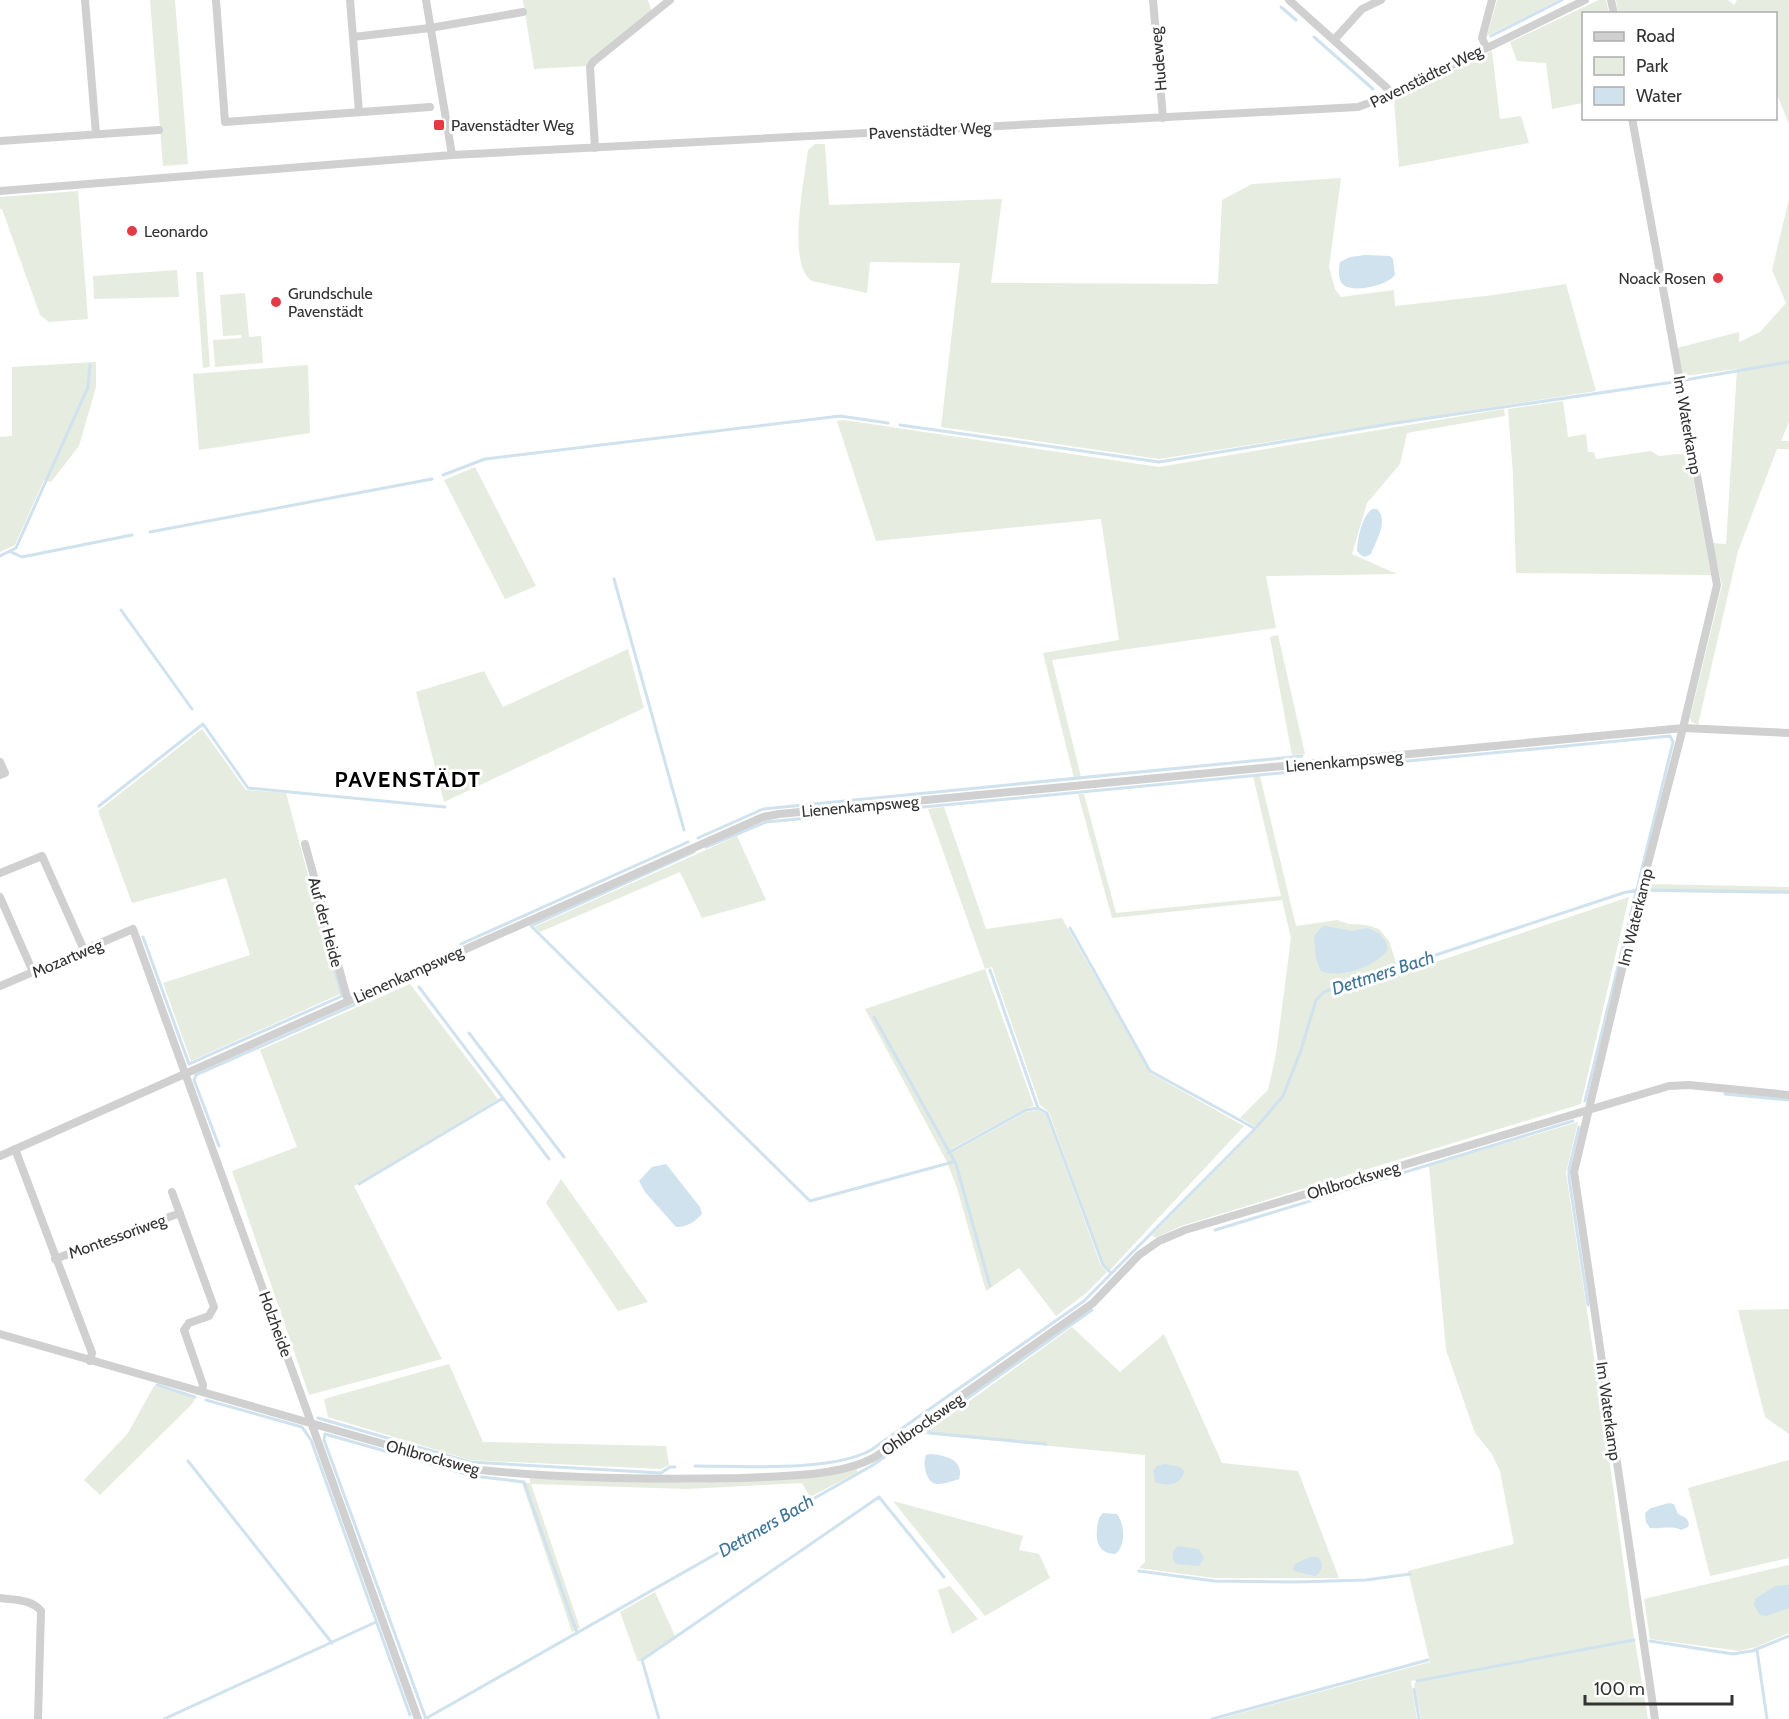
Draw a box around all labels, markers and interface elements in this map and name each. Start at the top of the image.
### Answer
legend [1582,12,1777,120]
street label: Hudeweg [1146,25,1171,92]
text: Road [1636,25,1675,47]
street label: Pavenstädter Weg [1367,41,1486,112]
text: Park [1636,55,1669,77]
text: Water [1636,85,1682,107]
place label: Pavenstädter Weg [451,116,575,135]
marker: Pavenstädter Weg [432,118,446,132]
street label: Pavenstädter Weg [868,118,993,143]
place label: Leonardo [144,222,208,241]
marker: Leonardo [125,224,139,238]
place label: Noack Rosen [1619,269,1706,288]
marker: Noack Rosen [1711,271,1725,285]
place label: Grundschule Pavenstädt [288,284,373,321]
marker: Grundschule Pavenstädt [269,295,283,309]
street label: Im Waterkamp [1669,374,1706,476]
street label: Lienenkampsweg [1285,747,1405,776]
district label: PAVENSTÄDT [335,766,481,793]
street label: Lienenkampsweg [801,792,921,821]
street label: Im Waterkamp [1614,866,1657,968]
street label: Auf der Heide [304,875,347,969]
street label: Mozartweg [29,935,106,982]
street label: Lienenkampsweg [351,941,467,1007]
water label: Dettmers Bach [1329,946,1437,1000]
street label: Ohlbrocksweg [1304,1157,1403,1204]
street label: Montessoriweg [66,1210,169,1263]
street label: Holzheide [255,1289,296,1360]
street label: Im Waterkamp [1592,1360,1625,1462]
street label: Ohlbrocksweg [878,1389,968,1460]
street label: Ohlbrocksweg [384,1436,483,1479]
water label: Dettmers Bach [714,1490,818,1562]
scale bar [1585,1668,1732,1706]
text: 100 m [1594,1678,1645,1700]

